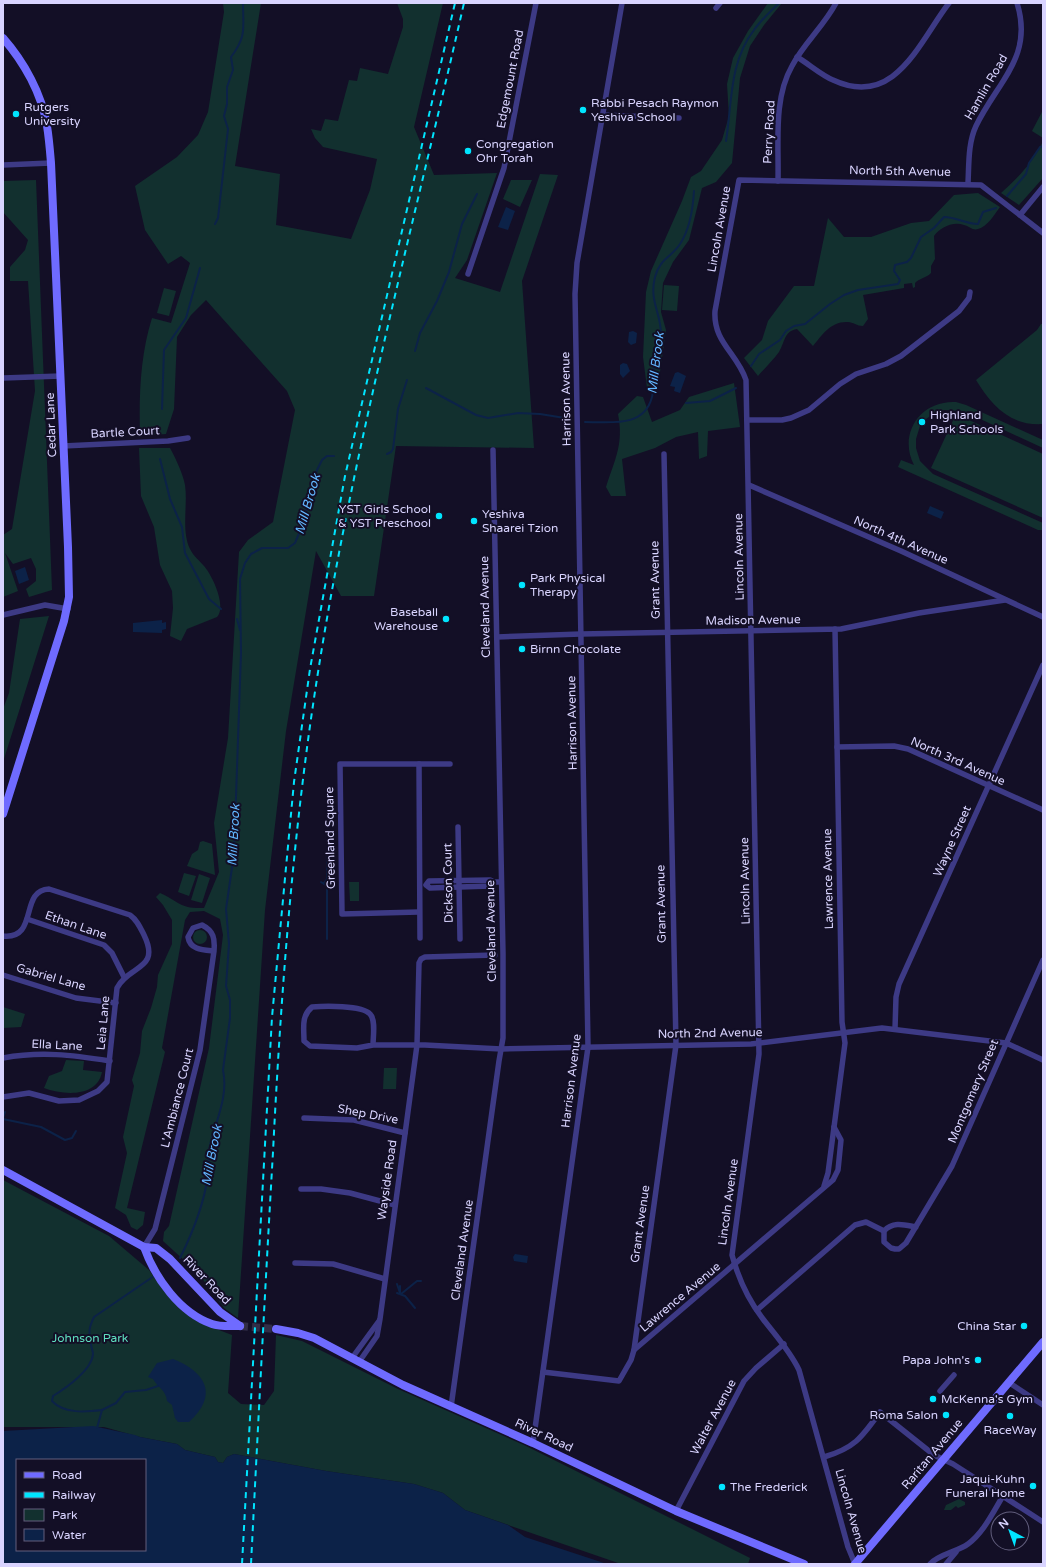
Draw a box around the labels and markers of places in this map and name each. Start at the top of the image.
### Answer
place label: Rabbi Pesach Raymon Yeshiva School [591,96,719,124]
place label: Rutgers University [24,100,81,128]
marker: Rabbi Pesach Raymon Yeshiva School [578,105,588,115]
marker: Rutgers University [11,109,21,119]
place label: Congregation Ohr Torah [476,137,554,165]
marker: Congregation Ohr Torah [463,146,473,156]
place label: Highland Park Schools [930,408,1003,436]
marker: Highland Park Schools [917,417,927,427]
place label: YST Girls School & YST Preschool [338,502,431,530]
place label: Yeshiva Shaarei Tzion [482,507,558,535]
marker: YST Girls School & YST Preschool [434,511,444,521]
marker: Yeshiva Shaarei Tzion [469,516,479,526]
place label: Park Physical Therapy [530,571,605,599]
marker: Park Physical Therapy [517,580,527,590]
place label: Baseball Warehouse [374,605,438,633]
marker: Baseball Warehouse [441,614,451,624]
place label: Birnn Chocolate [530,642,621,656]
marker: Birnn Chocolate [517,644,527,654]
place label: China Star [957,1319,1016,1333]
marker: China Star [1019,1321,1029,1331]
place label: Papa John's [902,1353,970,1367]
marker: Papa John's [973,1355,983,1365]
place label: McKenna's Gym [941,1392,1033,1406]
marker: McKenna's Gym [928,1394,938,1404]
place label: Roma Salon [870,1408,938,1422]
marker: Roma Salon [941,1410,951,1420]
marker: RaceWay [1005,1411,1015,1421]
place label: RaceWay [983,1423,1037,1437]
place label: Jaqui-Kuhn Funeral Home [945,1472,1025,1500]
place label: The Frederick [730,1480,808,1494]
marker: Jaqui-Kuhn Funeral Home [1028,1481,1038,1491]
marker: The Frederick [717,1482,727,1492]

